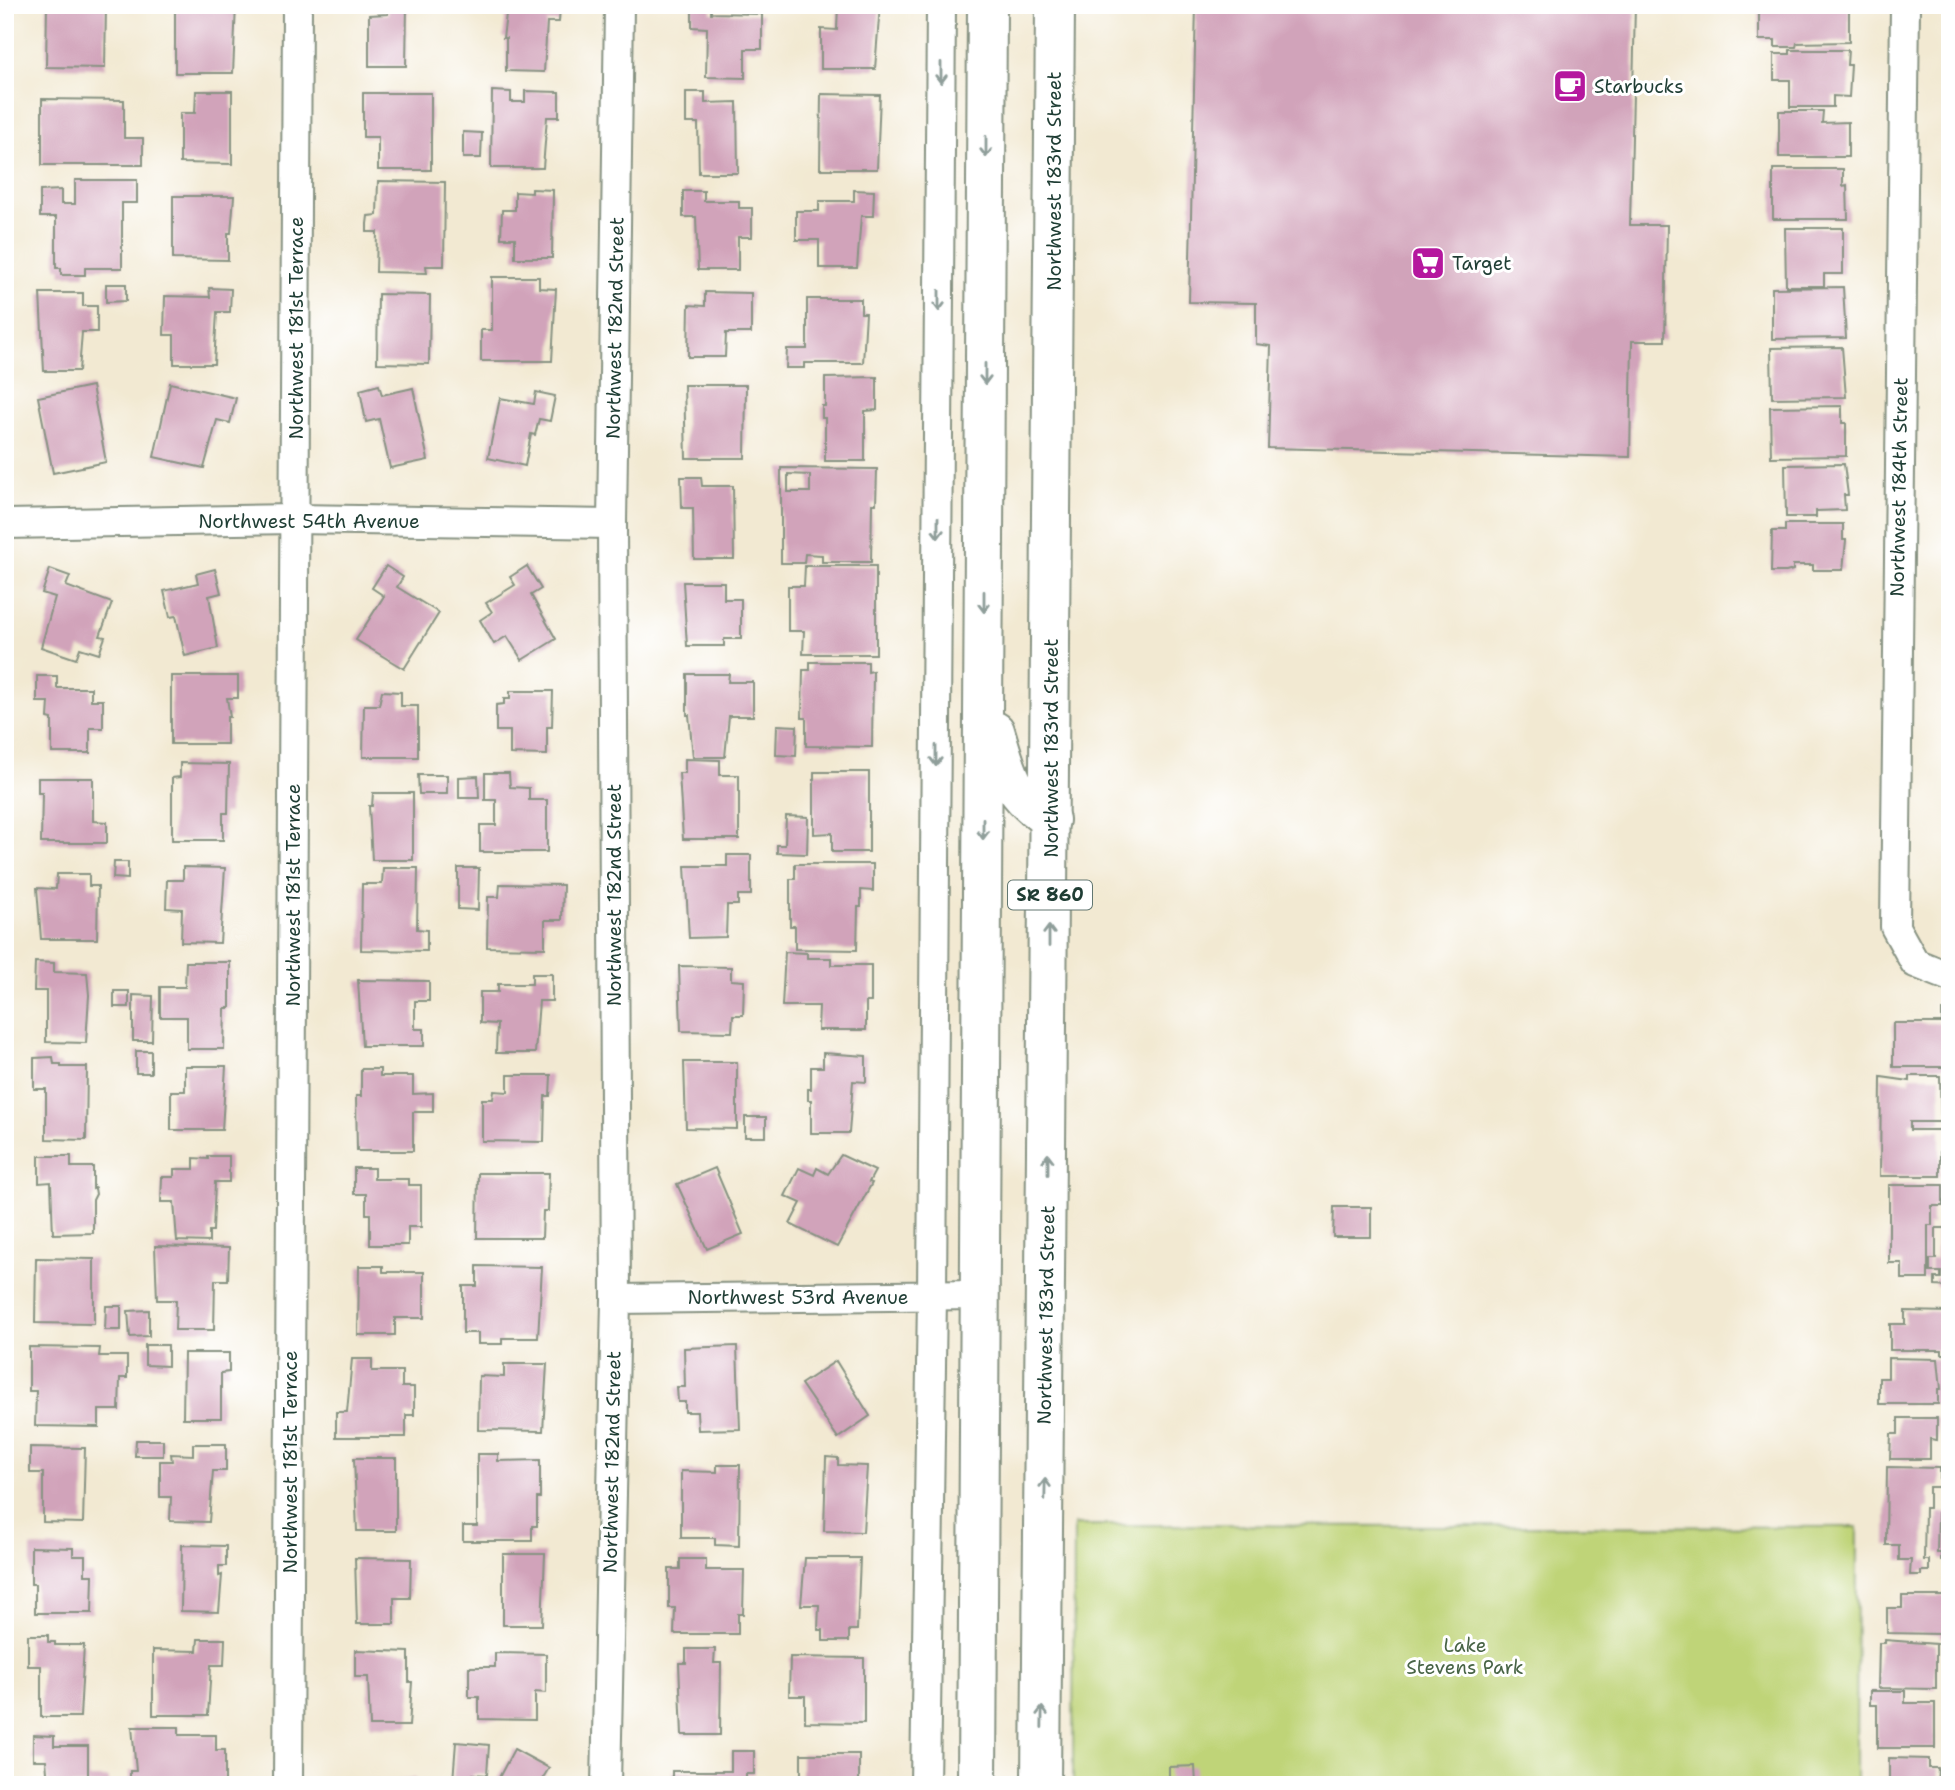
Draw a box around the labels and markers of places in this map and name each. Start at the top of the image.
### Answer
cafe icon: Starbucks [1551,67,1589,105]
place label: Starbucks [1594,74,1684,99]
supermarket icon: Target [1409,244,1447,282]
place label: Target [1452,251,1512,276]

